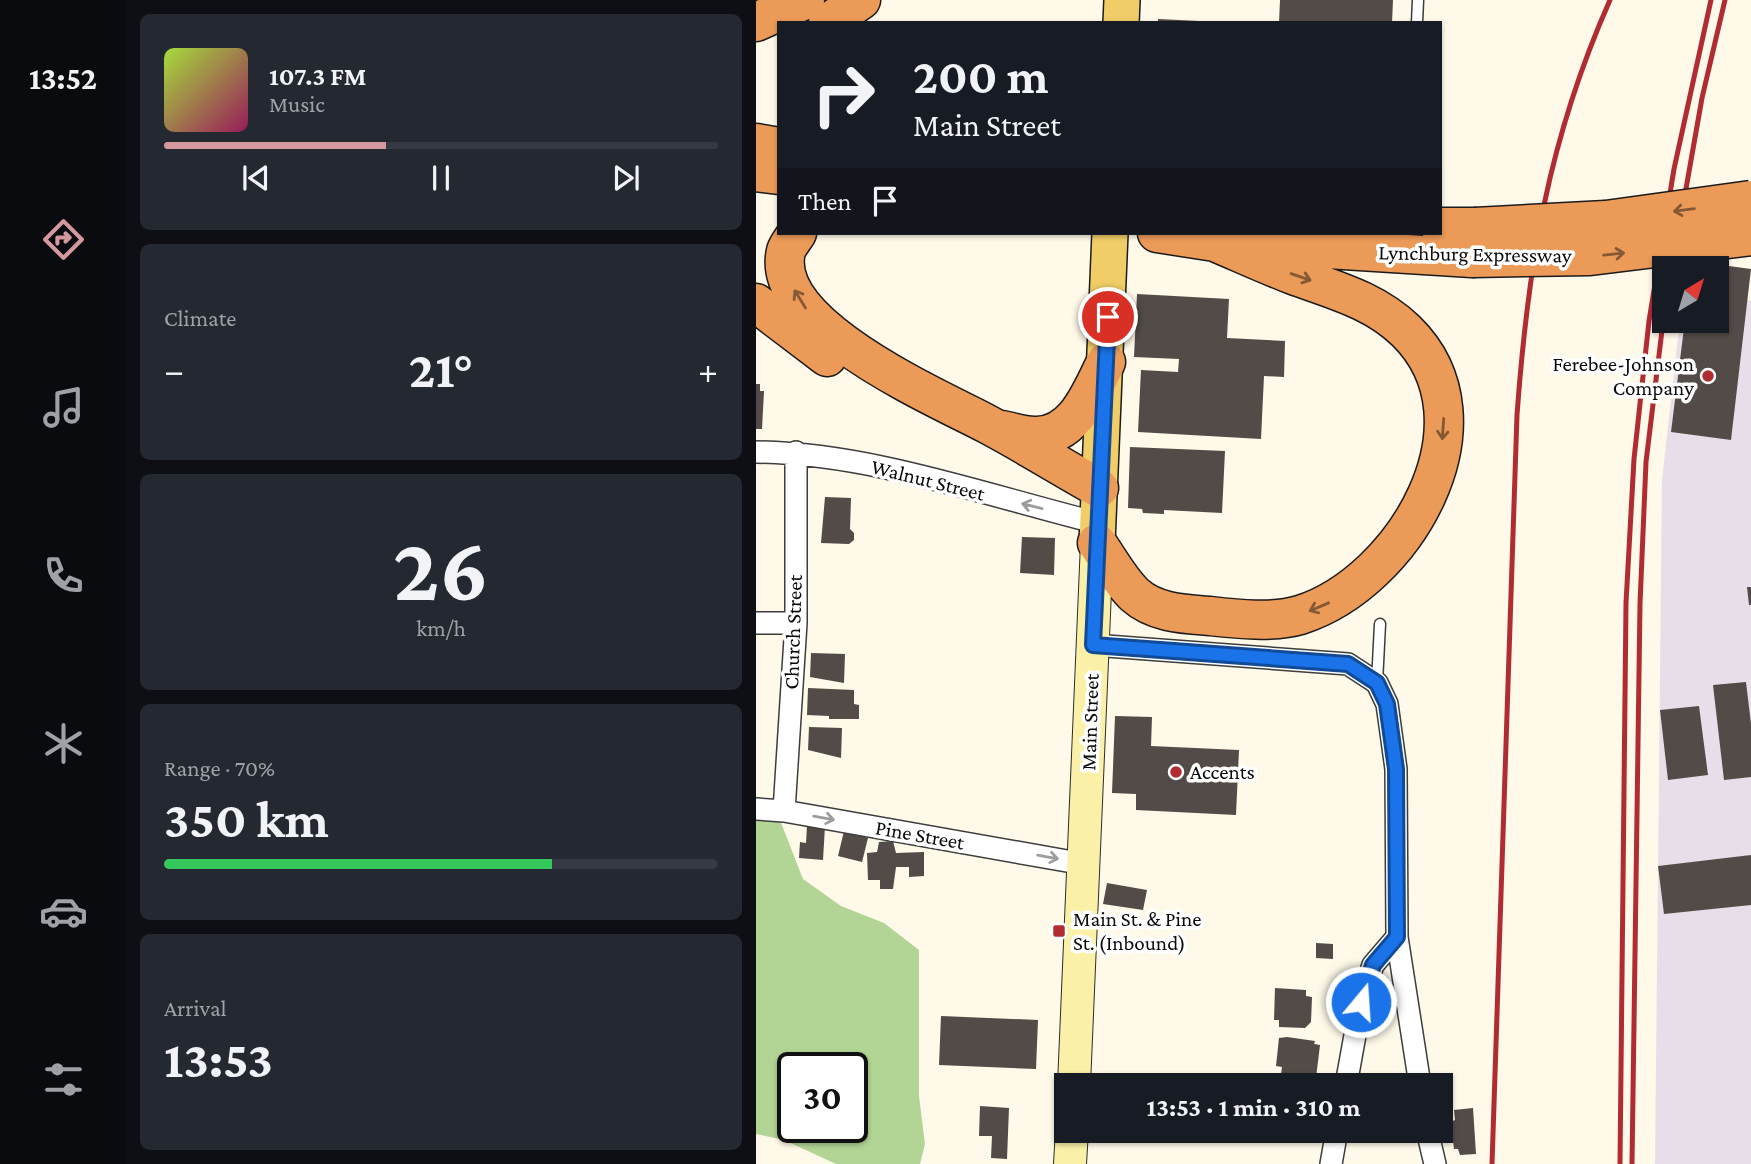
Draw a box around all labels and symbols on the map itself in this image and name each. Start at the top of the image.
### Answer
one-way arrow [1673,204,1695,217]
street label: Lynchburg Expressway [1378,240,1572,268]
one-way arrow [1602,247,1625,260]
north arrow [1652,256,1729,332]
one-way arrow [1289,272,1311,284]
pin [1078,287,1138,347]
one-way arrow [792,290,807,309]
place label: Ferebee-Johnson Company [1553,352,1694,400]
marker: Ferebee-Johnson Company [1700,368,1716,384]
one-way arrow [1437,417,1450,440]
street label: Walnut Street [869,454,988,506]
one-way arrow [1021,499,1044,512]
street label: Church Street [779,573,807,690]
one-way arrow [1308,601,1330,614]
street label: Main Street [1076,672,1104,771]
place label: Accents [1190,760,1255,784]
marker: Accents [1168,764,1184,780]
one-way arrow [812,811,835,825]
street label: Pine Street [874,815,967,855]
one-way arrow [1036,851,1059,864]
place label: Main St. & Pine St. (Inbound) [1073,907,1201,955]
marker: Main St. & Pine St. (Inbound) [1051,923,1067,939]
position arrow [1324,965,1398,1039]
speed limit sign: 30 [777,1052,868,1143]

